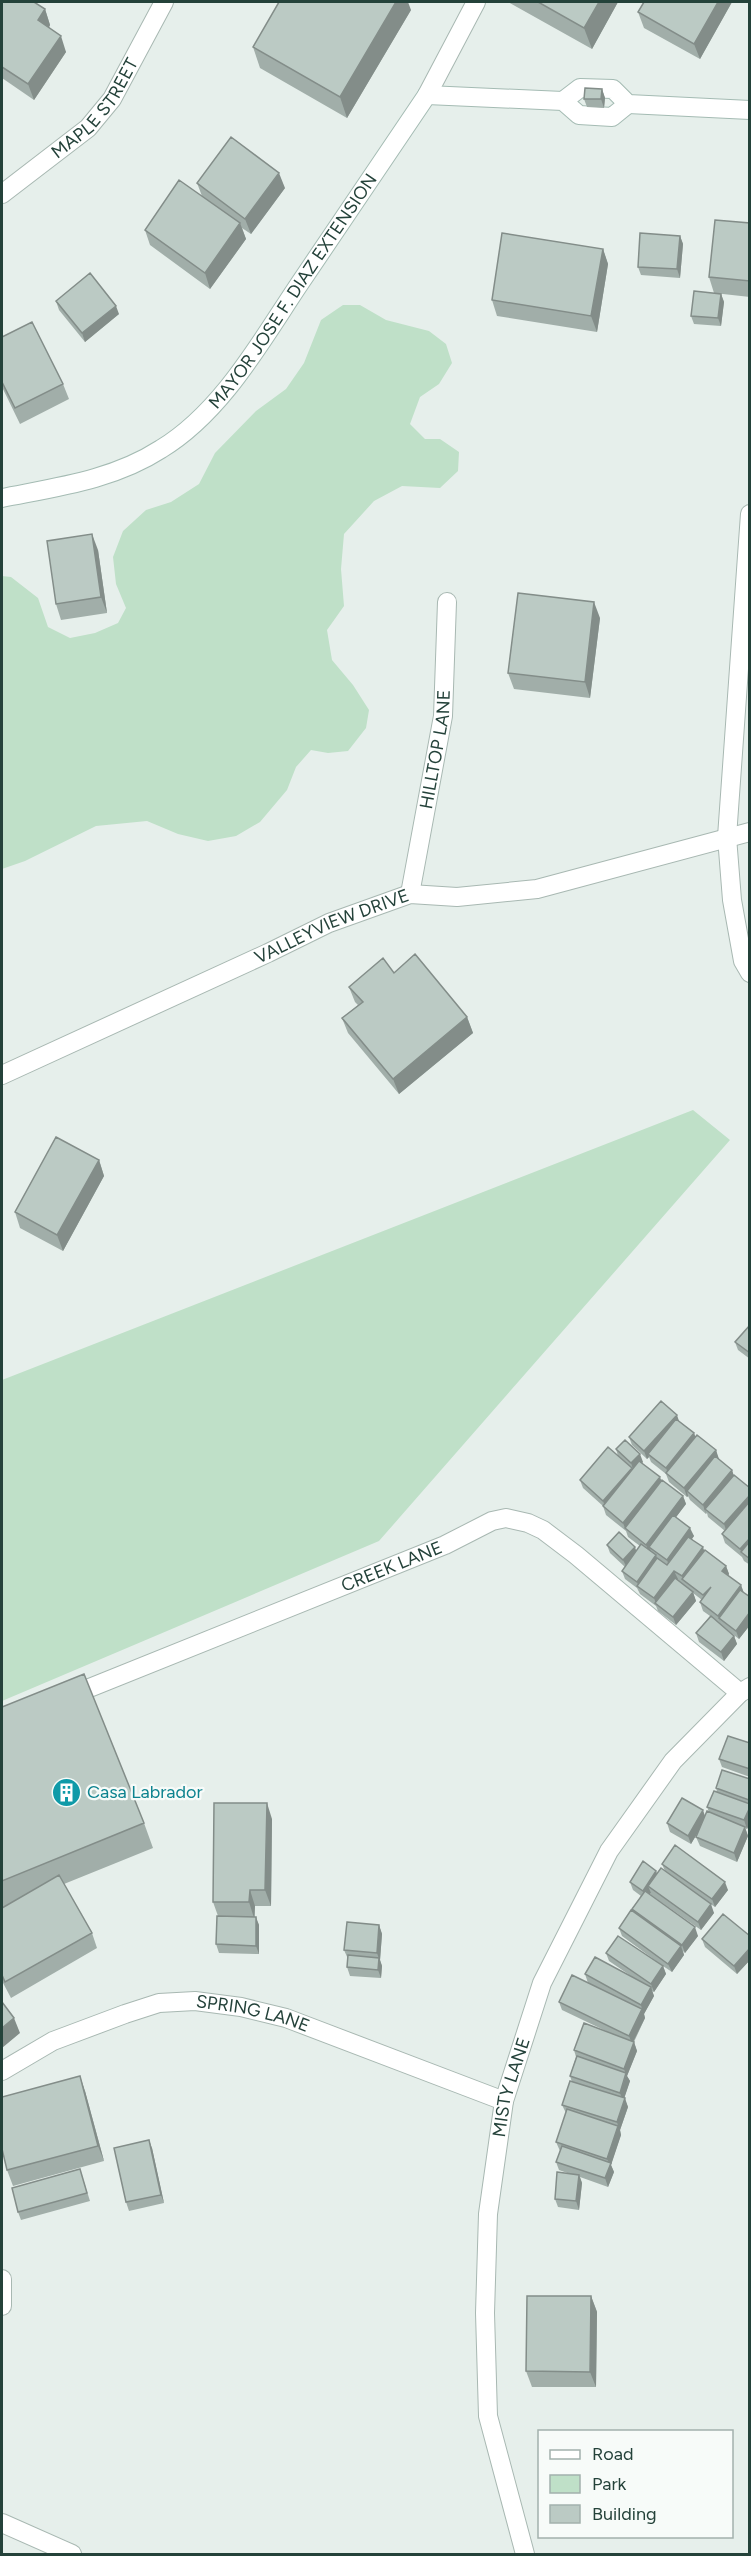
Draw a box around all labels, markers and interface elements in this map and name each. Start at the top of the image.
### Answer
street label: MAPLE STREET [47,54,143,163]
street label: MAYOR JOSE F. DIAZ EXTENSION [204,169,382,413]
street label: HILLTOP LANE [415,689,455,811]
street label: VALLEYVIEW DRIVE [251,884,412,969]
street label: CREEK LANE [338,1536,446,1597]
building icon: Casa Labrador [50,1776,82,1808]
place label: Casa Labrador [87,1781,203,1803]
street label: SPRING LANE [195,1990,313,2037]
street label: MISTY LANE [488,2035,535,2139]
legend [538,2430,733,2538]
text: Road [592,2443,633,2465]
text: Park [592,2473,627,2495]
text: Building [592,2503,657,2525]

